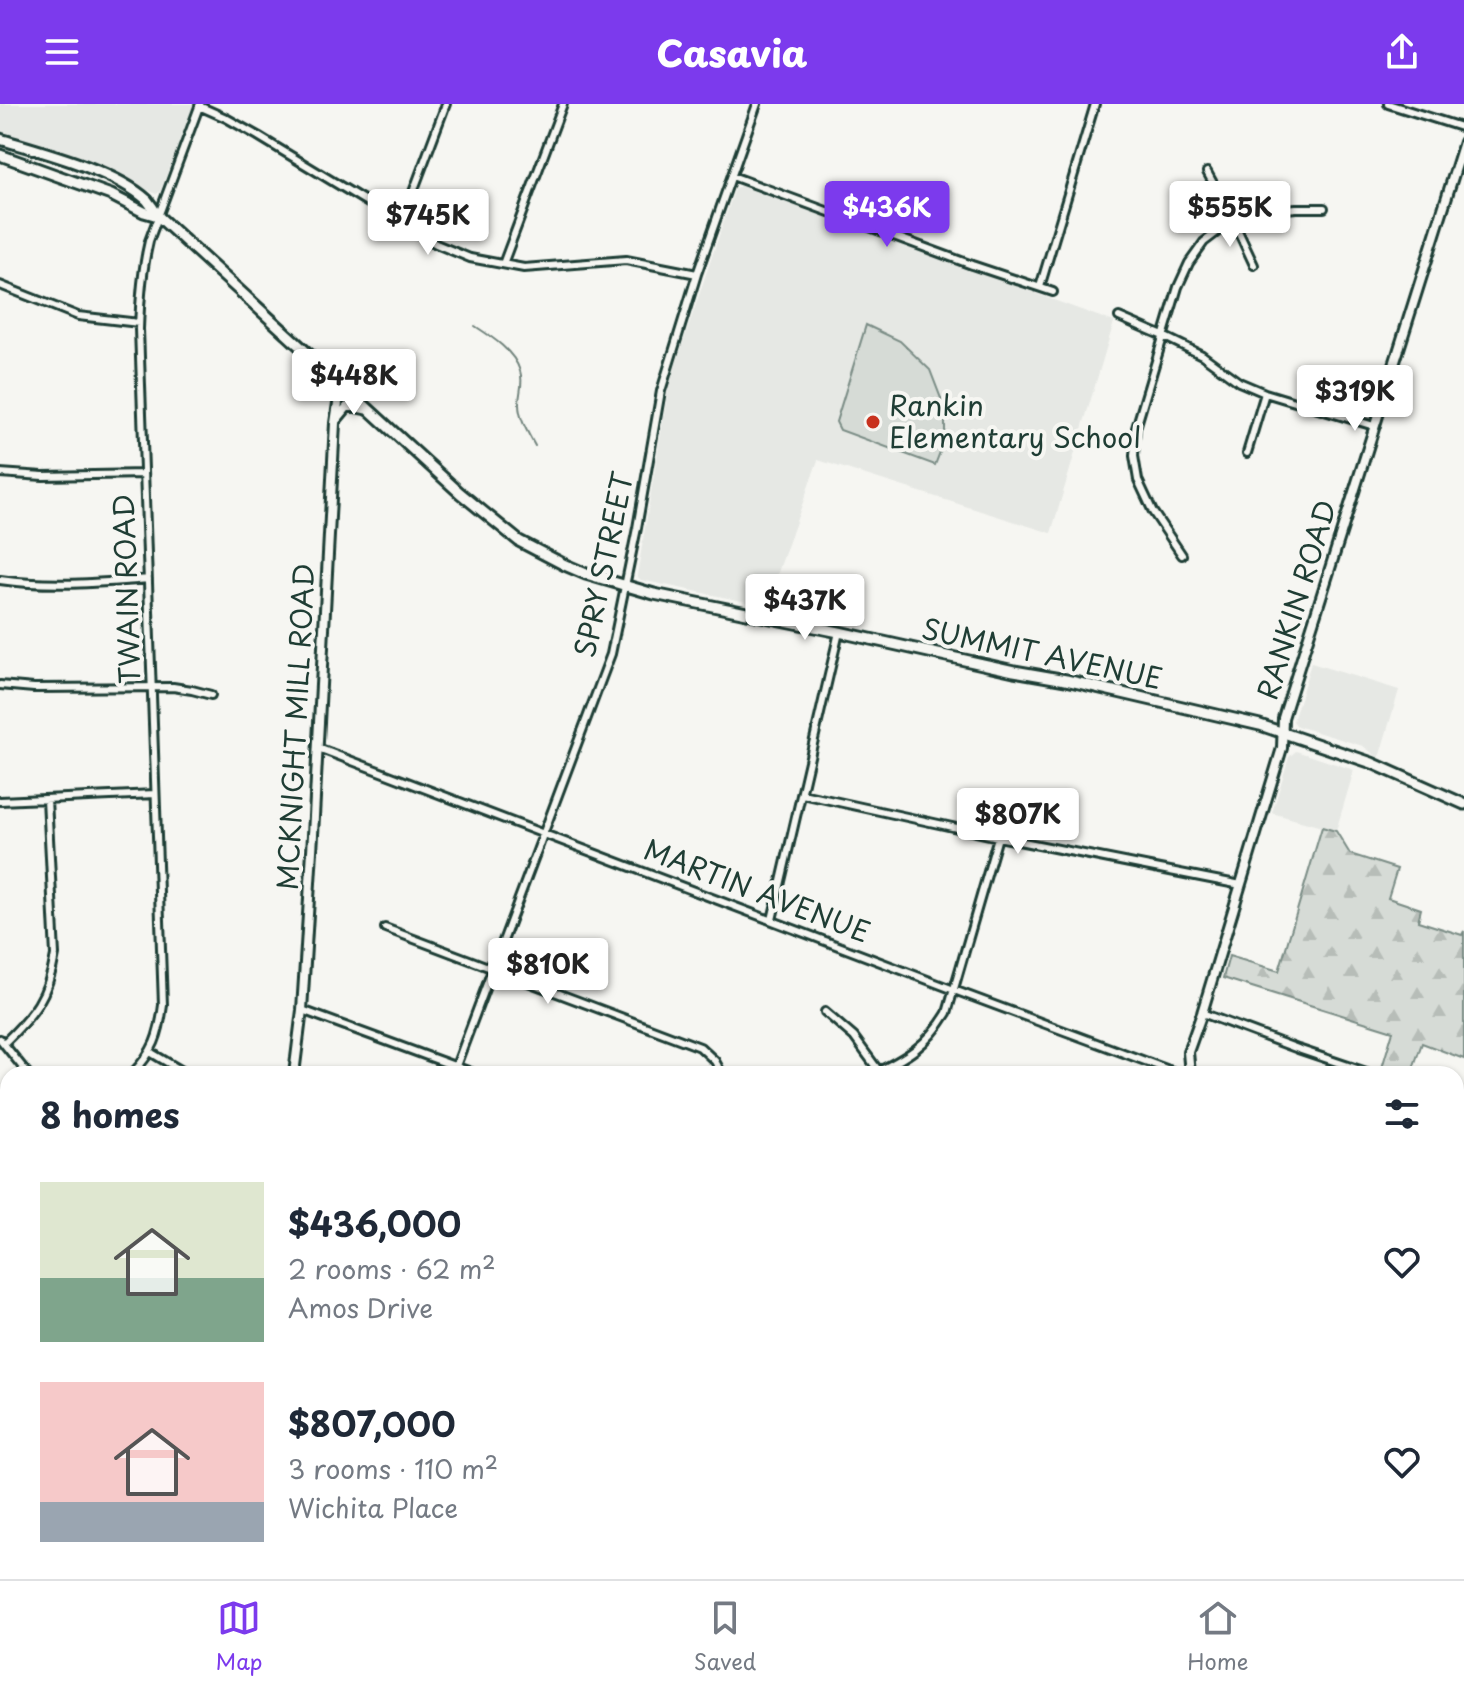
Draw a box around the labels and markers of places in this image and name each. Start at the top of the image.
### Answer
pin: $436K [831,181,943,249]
pin: $555K [1174,181,1286,249]
pin: $745K [372,189,484,257]
pin: $448K [298,349,410,417]
pin: $319K [1299,365,1411,433]
place label: Rankin Elementary School [889,383,1141,458]
marker: Rankin Elementary School [864,413,882,431]
pin: $437K [749,574,861,642]
pin: $807K [962,788,1074,856]
pin: $810K [492,938,604,1006]

